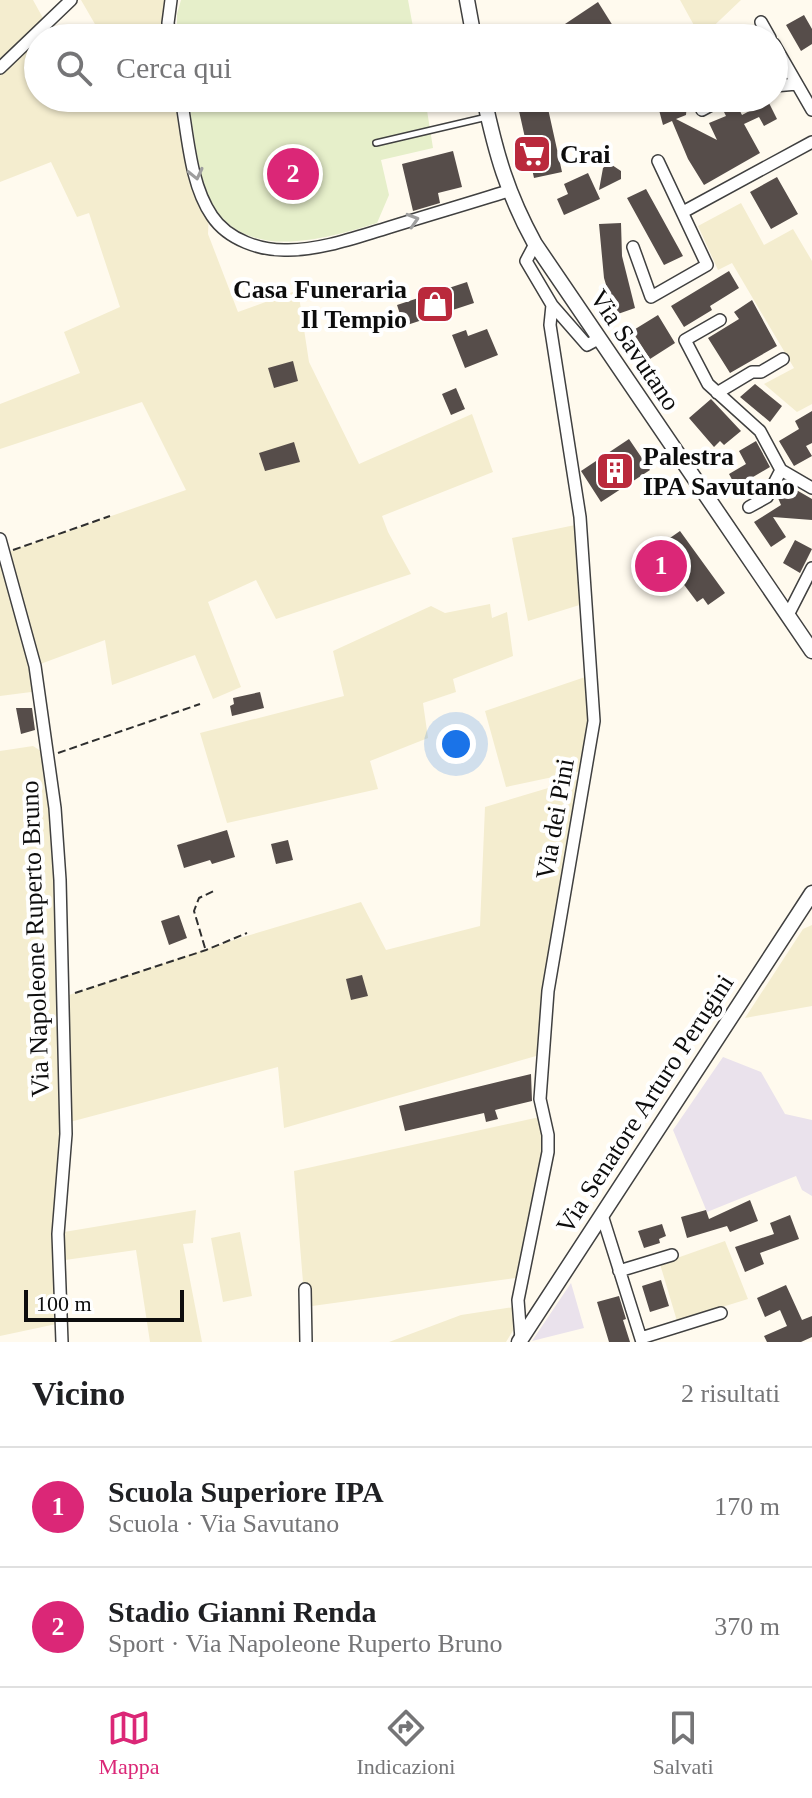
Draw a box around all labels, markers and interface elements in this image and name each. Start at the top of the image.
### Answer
search box [24,24,788,112]
icon: search [52,46,96,90]
text: Cerca qui [116,51,232,84]
supermarket icon: Crai [511,133,553,175]
place label: Crai [560,140,611,169]
pin: 2 [267,144,319,204]
one-way arrow [187,167,204,181]
one-way arrow [405,213,419,229]
place label: Casa Funeraria Il Tempio [233,275,407,334]
shop icon: Casa Funeraria Il Tempio [414,283,456,325]
street label: Via Savutano [584,284,686,416]
place label: Palestra IPA Savutano [643,442,795,501]
building icon: Palestra IPA Savutano [594,450,636,492]
pin: 1 [635,536,687,596]
your location [436,724,476,764]
street label: Via dei Pini [530,756,580,882]
street label: Via Napoleone Ruperto Bruno [15,780,55,1098]
street label: Via Senatore Arturo Perugini [550,969,740,1239]
scale bar [24,1286,184,1322]
text: 100 m [36,1291,92,1316]
text: Vicino [32,1375,125,1412]
text: 2 risultati [681,1379,780,1408]
text: Scuola Superiore IPA [108,1475,384,1508]
text: 1 [52,1492,65,1521]
text: 170 m [714,1492,780,1521]
text: Scuola · Via Savutano [108,1509,339,1538]
text: Stadio Gianni Renda [108,1595,376,1628]
text: 2 [52,1612,65,1641]
text: 370 m [714,1612,780,1641]
text: Sport · Via Napoleone Ruperto Bruno [108,1629,502,1658]
tab: Mappa [98,1706,160,1780]
tab: Indicazioni [357,1706,455,1780]
tab: Salvati [652,1706,714,1780]

